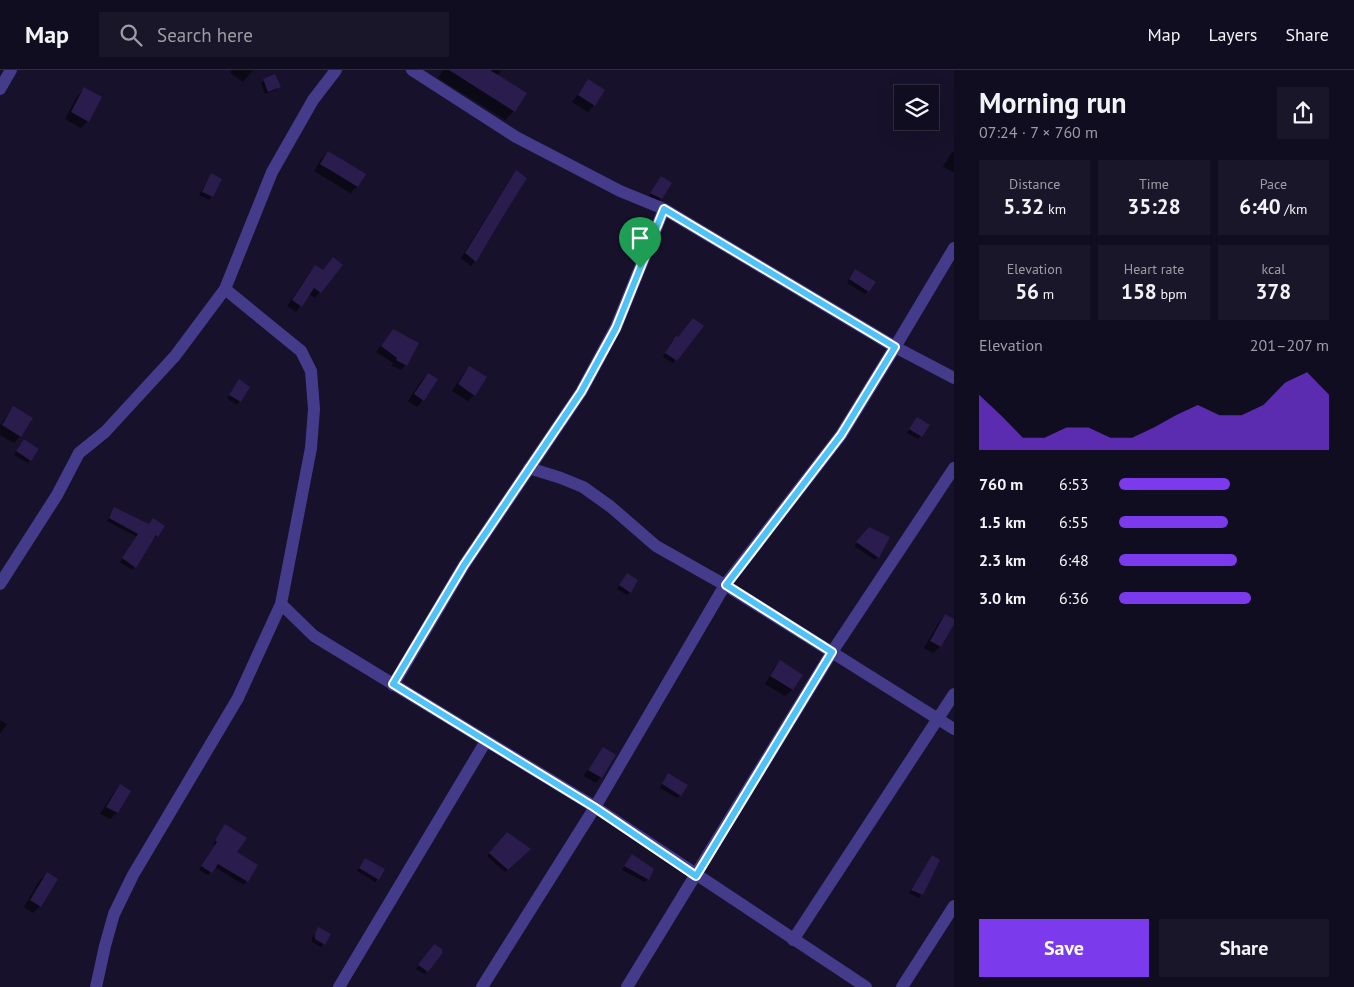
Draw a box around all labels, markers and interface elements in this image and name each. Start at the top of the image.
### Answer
search box [99,12,449,57]
text: Map [25,19,69,50]
icon: search [117,21,145,49]
text: Search here [157,23,253,47]
text: Map [1148,23,1180,46]
text: Layers [1208,23,1257,46]
text: Share [1285,23,1329,46]
text: Morning run [979,84,1127,121]
map controls [894,85,939,130]
button: layers [894,85,939,130]
button: share [1277,87,1329,139]
text: 07:24 · 7 × 760 m [979,122,1098,142]
text: Distance [1009,175,1060,193]
text: Time [1139,175,1169,193]
text: Pace [1260,175,1287,193]
text: 5.32 [1003,193,1044,220]
text: 35:28 [1127,193,1181,220]
text: 6:40 [1239,193,1281,220]
text: km [1044,200,1066,218]
text: /km [1281,200,1307,218]
pin [619,217,661,268]
icon: arrive [626,224,654,252]
text: Elevation [1007,260,1063,278]
text: Heart rate [1124,260,1184,278]
text: kcal [1261,260,1285,278]
text: 56 [1015,278,1039,305]
text: 158 [1121,278,1157,305]
text: 378 [1255,278,1291,305]
text: m [1039,285,1054,303]
text: bpm [1157,285,1187,303]
text: Elevation [979,335,1043,355]
text: 201–207 m [1250,335,1329,355]
text: 760 m [979,474,1023,494]
text: 6:53 [1059,474,1089,494]
text: 1.5 km [979,512,1026,532]
text: 6:55 [1059,512,1089,532]
text: 2.3 km [979,550,1026,570]
text: 6:48 [1059,550,1089,570]
text: 3.0 km [979,588,1026,608]
text: 6:36 [1059,588,1089,608]
button: Save [979,919,1149,977]
button: Share [1159,919,1329,977]

